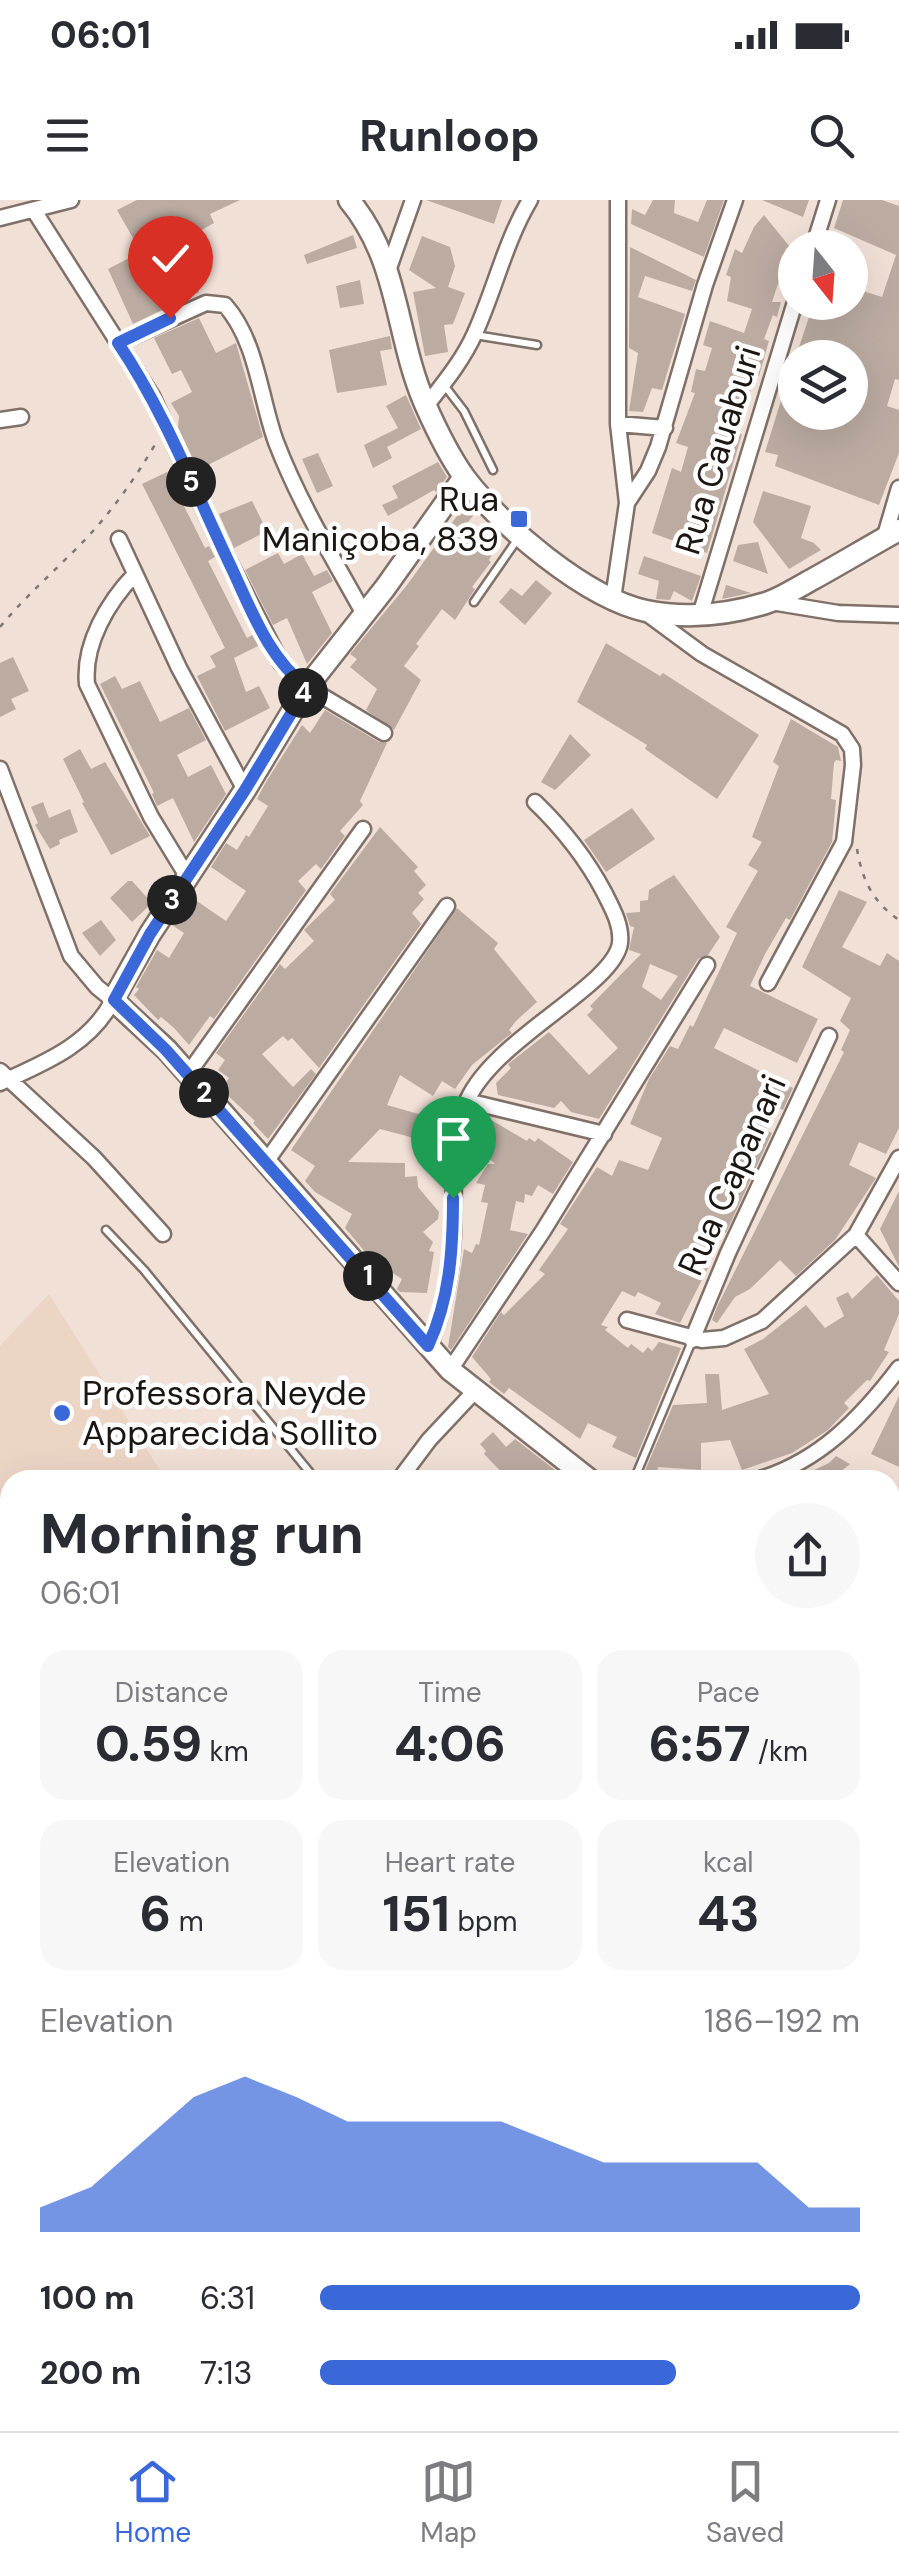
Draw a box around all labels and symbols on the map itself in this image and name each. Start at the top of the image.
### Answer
pin [128,216,213,319]
north arrow [778,230,868,320]
street label: Rua Cauaburi [664,340,772,560]
pin: 5 [166,457,216,507]
place label: Rua Maniçoba, 839 [262,476,499,562]
marker: Rua Maniçoba, 839 [508,508,530,530]
pin: 4 [278,668,328,718]
pin: 3 [147,875,197,925]
pin: 2 [179,1068,229,1118]
street label: Rua Capanari [667,1068,797,1282]
pin [411,1096,496,1199]
pin: 1 [343,1251,393,1301]
place label: Professora Neyde Apparecida Sollito [82,1370,378,1456]
marker: Professora Neyde Apparecida Sollito [51,1402,73,1424]

